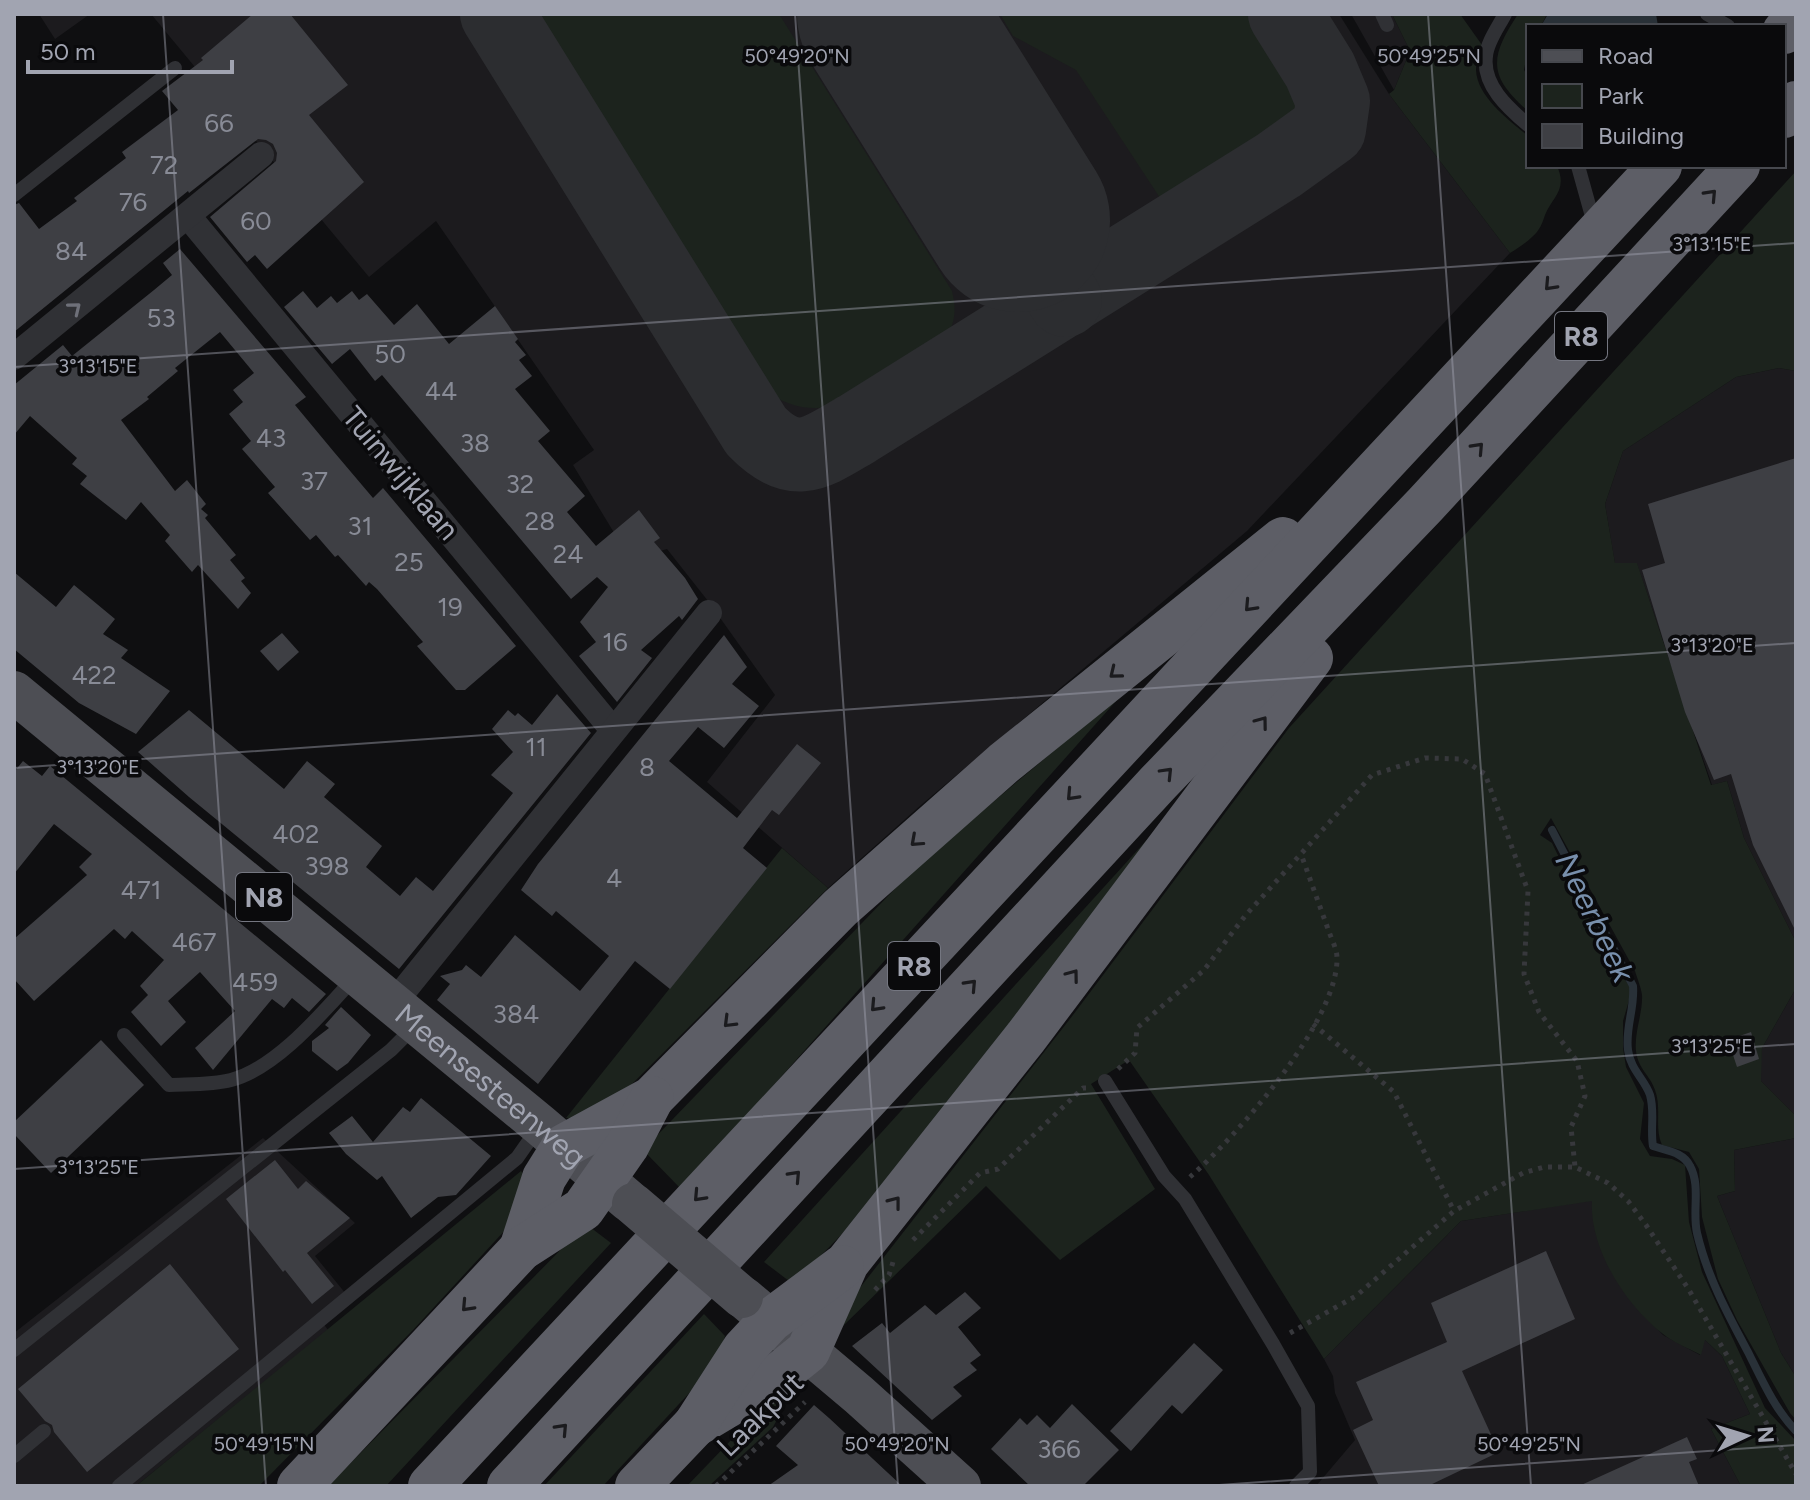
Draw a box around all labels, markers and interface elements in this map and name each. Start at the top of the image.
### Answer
scale bar [28,24,232,74]
legend [1526,24,1786,168]
text: 50 m [40,37,96,66]
text: Road [1598,41,1653,70]
text: 50°49'20"N [744,44,850,68]
text: 50°49'25"N [1377,44,1481,68]
text: Park [1598,81,1644,110]
house number: 66 [204,107,234,139]
text: Building [1598,121,1684,150]
house number: 72 [150,149,178,181]
house number: 76 [119,186,147,218]
one-way arrow [1701,190,1716,204]
house number: 60 [240,205,272,237]
text: 3°13'15"E [1672,232,1752,256]
house number: 84 [55,235,87,267]
one-way arrow [1544,276,1559,290]
house number: 53 [146,302,176,334]
one-way arrow [65,303,80,318]
road number: R8 [1555,312,1607,360]
house number: 50 [374,338,406,370]
text: 3°13'15"E [58,354,138,378]
house number: 44 [425,375,457,407]
street label: Tuinwijklaan [335,399,467,547]
house number: 43 [256,422,286,454]
house number: 38 [460,427,490,459]
one-way arrow [1468,443,1483,457]
house number: 37 [300,465,328,497]
house number: 32 [506,468,534,500]
house number: 28 [525,505,555,537]
house number: 31 [348,510,372,542]
house number: 24 [553,538,583,570]
house number: 25 [394,546,424,578]
house number: 19 [437,591,463,623]
one-way arrow [1246,596,1260,611]
house number: 16 [602,626,628,658]
text: 3°13'20"E [1670,633,1754,657]
house number: 422 [71,659,117,691]
one-way arrow [1109,663,1124,678]
one-way arrow [1253,716,1267,731]
house number: 11 [525,731,547,763]
house number: 8 [639,751,655,783]
text: 3°13'20"E [56,755,140,779]
one-way arrow [1158,768,1172,782]
one-way arrow [1067,786,1082,800]
house number: 402 [272,818,320,850]
one-way arrow [911,831,926,846]
water label: Neerbeek [1547,846,1643,990]
house number: 398 [305,850,349,882]
house number: 4 [606,862,622,894]
road number: N8 [236,873,292,921]
house number: 471 [121,874,161,906]
house number: 467 [172,926,216,958]
road number: R8 [888,942,940,990]
house number: 459 [232,966,278,998]
one-way arrow [1063,969,1077,984]
one-way arrow [962,980,977,994]
street label: Meensesteenweg [388,995,594,1175]
one-way arrow [871,997,886,1011]
house number: 384 [493,998,539,1030]
one-way arrow [724,1013,739,1027]
text: 3°13'25"E [1671,1034,1753,1058]
text: 3°13'25"E [57,1155,139,1179]
one-way arrow [786,1171,801,1185]
one-way arrow [695,1187,709,1202]
one-way arrow [886,1196,900,1211]
one-way arrow [462,1296,476,1311]
street label: Laakput [709,1364,811,1464]
north arrow [1706,1396,1786,1476]
one-way arrow [552,1423,566,1438]
text: N [1751,1425,1780,1444]
text: 50°49'15"N [213,1432,315,1456]
text: 50°49'20"N [844,1432,950,1456]
text: 50°49'25"N [1477,1432,1581,1456]
house number: 366 [1037,1433,1081,1465]

